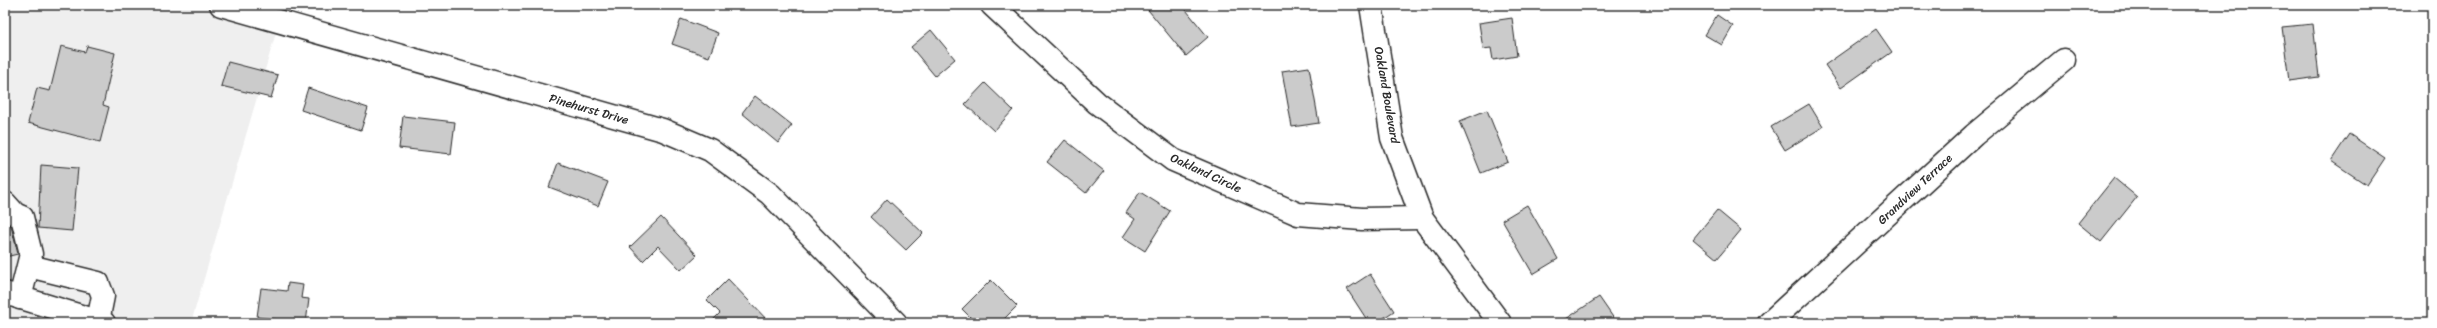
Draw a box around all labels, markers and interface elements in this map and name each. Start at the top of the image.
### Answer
street label: Oakland Boulevard [1368,45,1406,146]
street label: Pinehurst Drive [547,87,631,131]
street label: Oakland Circle [1167,147,1245,199]
street label: Grandview Terrace [1872,148,1958,230]

